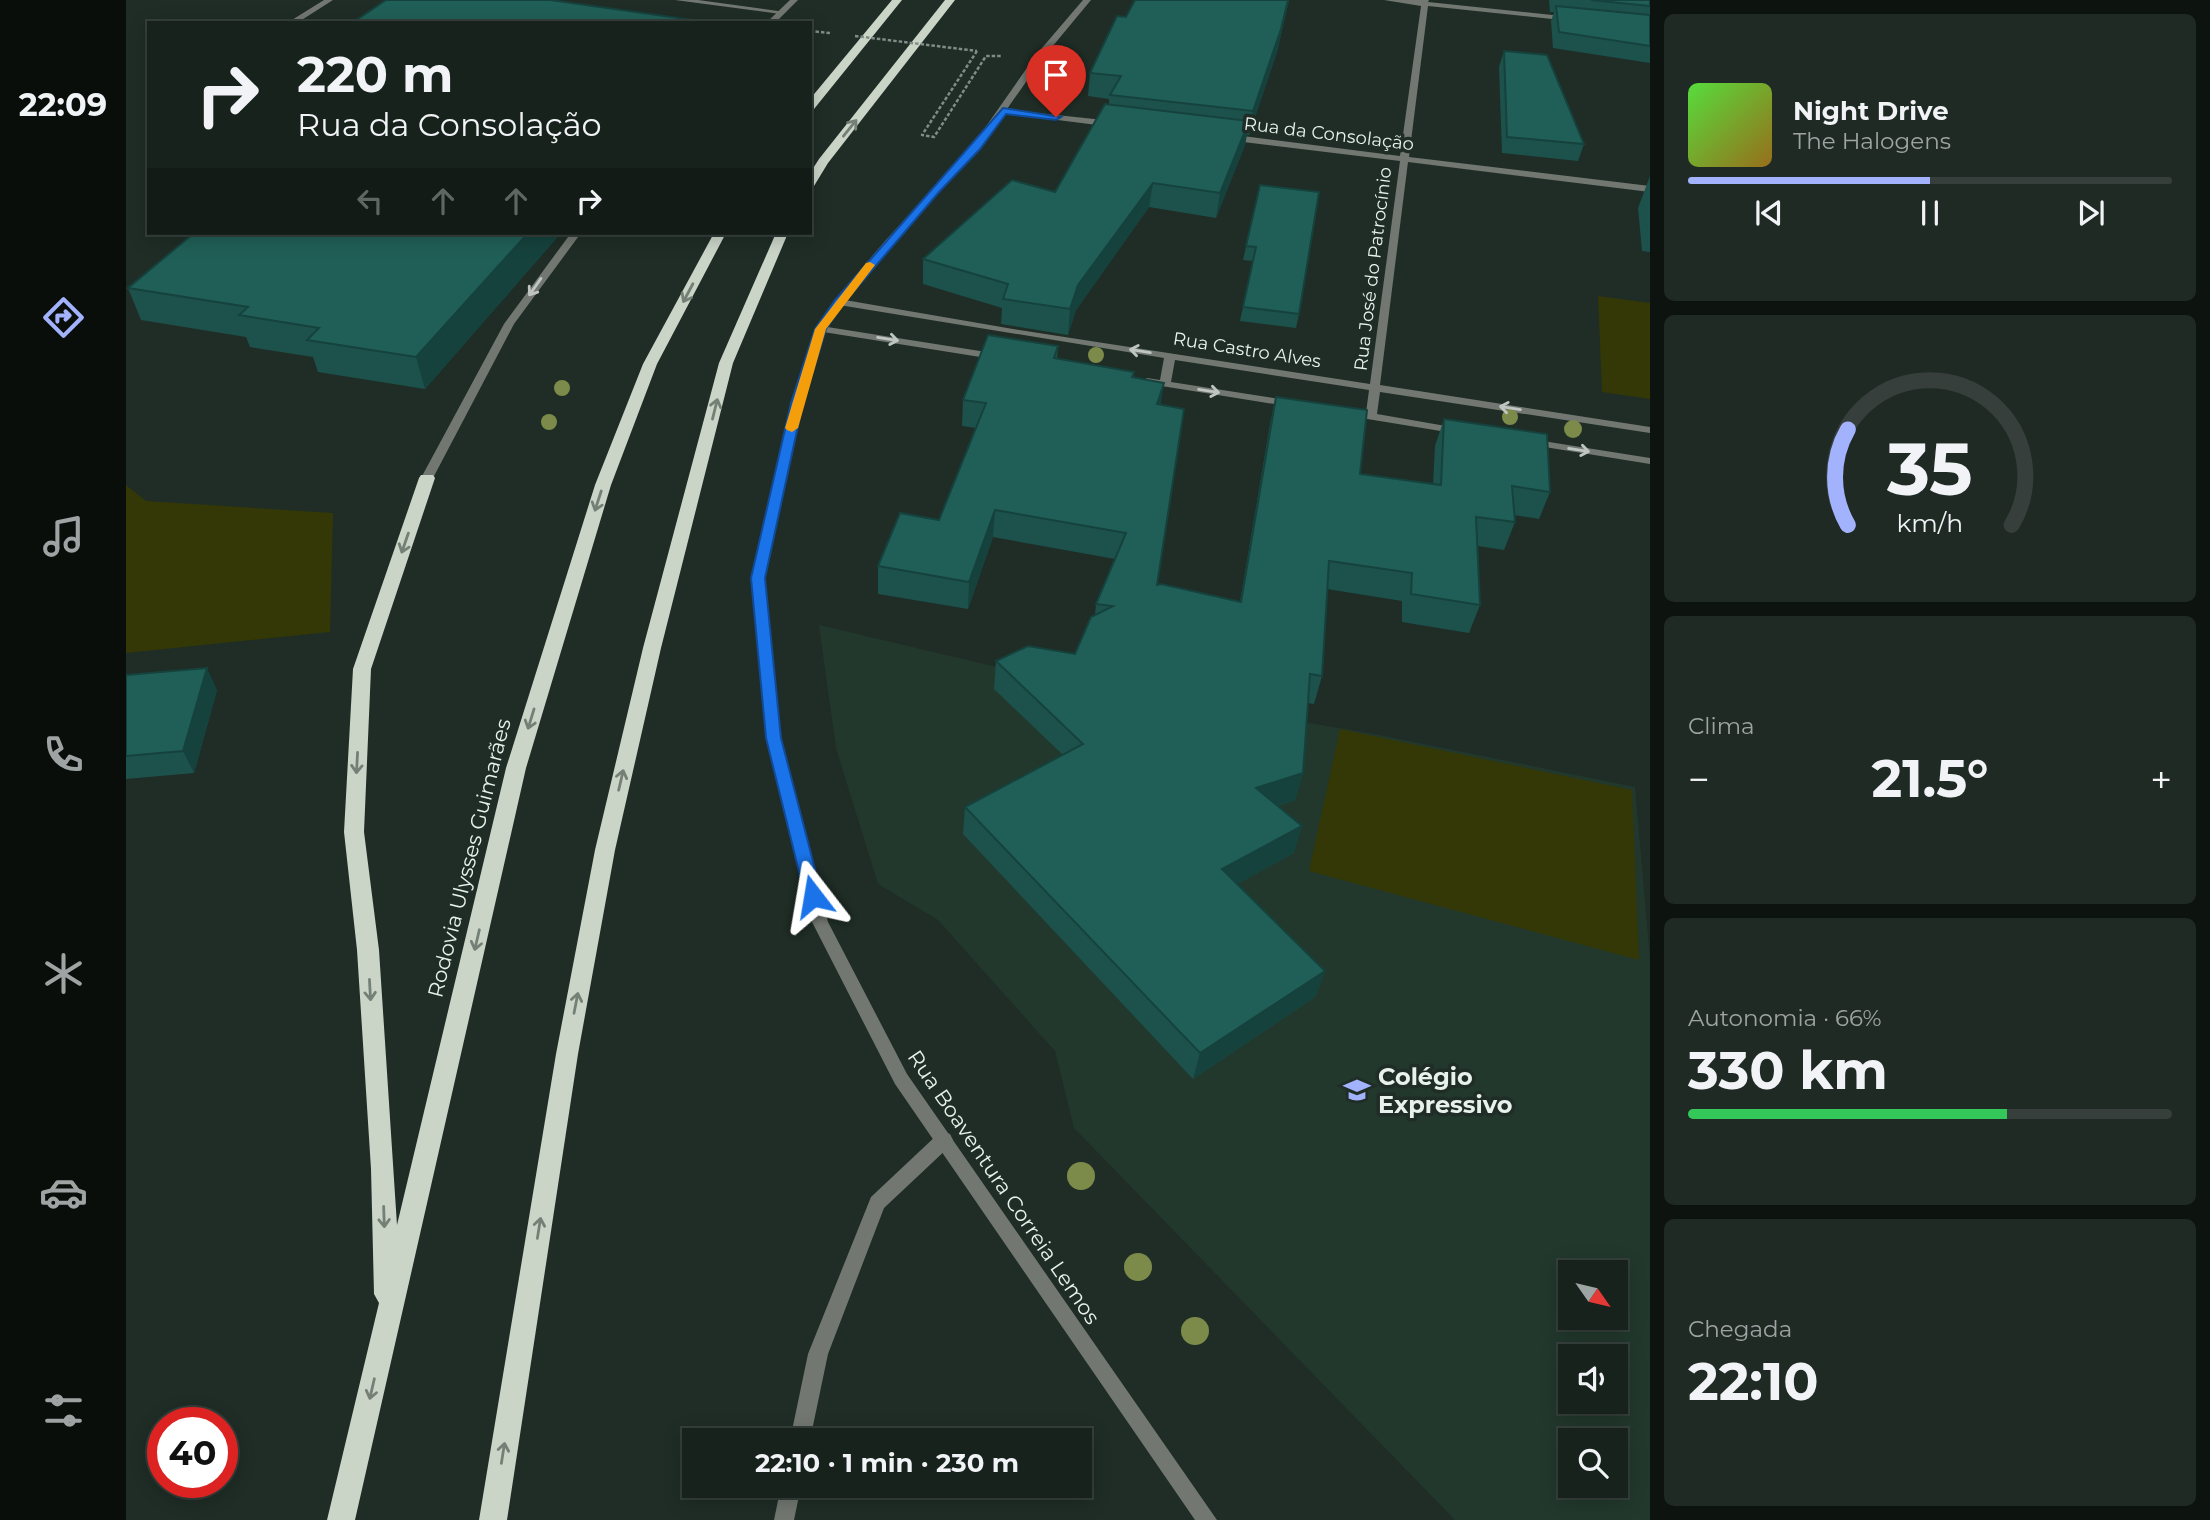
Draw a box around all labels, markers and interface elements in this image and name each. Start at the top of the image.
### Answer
text: 220 m [297,45,453,104]
pin [1026,45,1086,117]
icon: right [182,49,273,140]
icon: arrive [1037,56,1075,94]
text: 22:09 [19,85,107,124]
text: Night Drive [1793,95,1949,127]
text: Rua da Consolação [297,105,602,144]
street label: Rua da Consolação [1243,113,1415,155]
one-way arrow [843,119,858,137]
text: The Halogens [1793,127,1951,155]
street label: Rua José do Patrocínio [1350,166,1396,372]
icon: left [351,182,389,220]
icon: ahead [424,182,462,220]
icon: ahead [497,182,535,220]
icon: right [570,182,608,220]
icon: previous [1750,194,1788,232]
icon: pause [1911,194,1949,232]
icon: next [2072,194,2110,232]
one-way arrow [528,277,542,296]
one-way arrow [681,282,695,303]
icon: directions [39,293,88,342]
street label: Rua Castro Alves [1171,327,1323,373]
one-way arrow [876,333,899,346]
one-way arrow [1129,345,1152,358]
one-way arrow [1198,385,1220,398]
one-way arrow [709,398,722,421]
one-way arrow [1499,401,1522,414]
text: 35 [1886,425,1973,513]
one-way arrow [1567,444,1590,457]
one-way arrow [591,490,603,512]
text: km/h [1897,508,1963,538]
icon: music [39,512,88,561]
one-way arrow [398,531,410,553]
one-way arrow [523,707,536,729]
text: Clima [1688,712,1755,740]
street label: Rodovia Ulysses Guimarães [422,716,516,1000]
icon: phone [39,730,88,779]
text: 21.5° [1871,747,1989,810]
one-way arrow [351,751,364,774]
text: − [1688,756,1710,803]
text: + [2150,756,2172,803]
one-way arrow [615,770,628,792]
position arrow [776,859,850,933]
one-way arrow [470,928,484,951]
icon: climate [39,949,88,998]
one-way arrow [364,978,377,1000]
one-way arrow [570,992,583,1015]
text: Autonomia · 66% [1688,1004,1882,1032]
text: 330 km [1688,1039,1888,1102]
street label: Rua Boaventura Correia Lemos [903,1045,1105,1329]
place label: Colégio Expressivo [1378,1062,1513,1119]
school or university icon: Colégio Expressivo [1342,1075,1372,1105]
icon: car [39,1168,88,1217]
one-way arrow [378,1205,391,1228]
one-way arrow [533,1217,546,1240]
north arrow [1558,1260,1628,1330]
map controls [1558,1260,1628,1498]
text: Chegada [1688,1315,1792,1343]
button: sound [1558,1344,1628,1414]
text: 22:10 [1688,1350,1819,1413]
one-way arrow [364,1378,377,1400]
icon: filters [39,1386,88,1435]
speed limit sign: 40 [147,1407,238,1498]
button: search [1558,1428,1628,1498]
one-way arrow [497,1442,510,1464]
text: 22:10 · 1 min · 230 m [755,1447,1019,1479]

